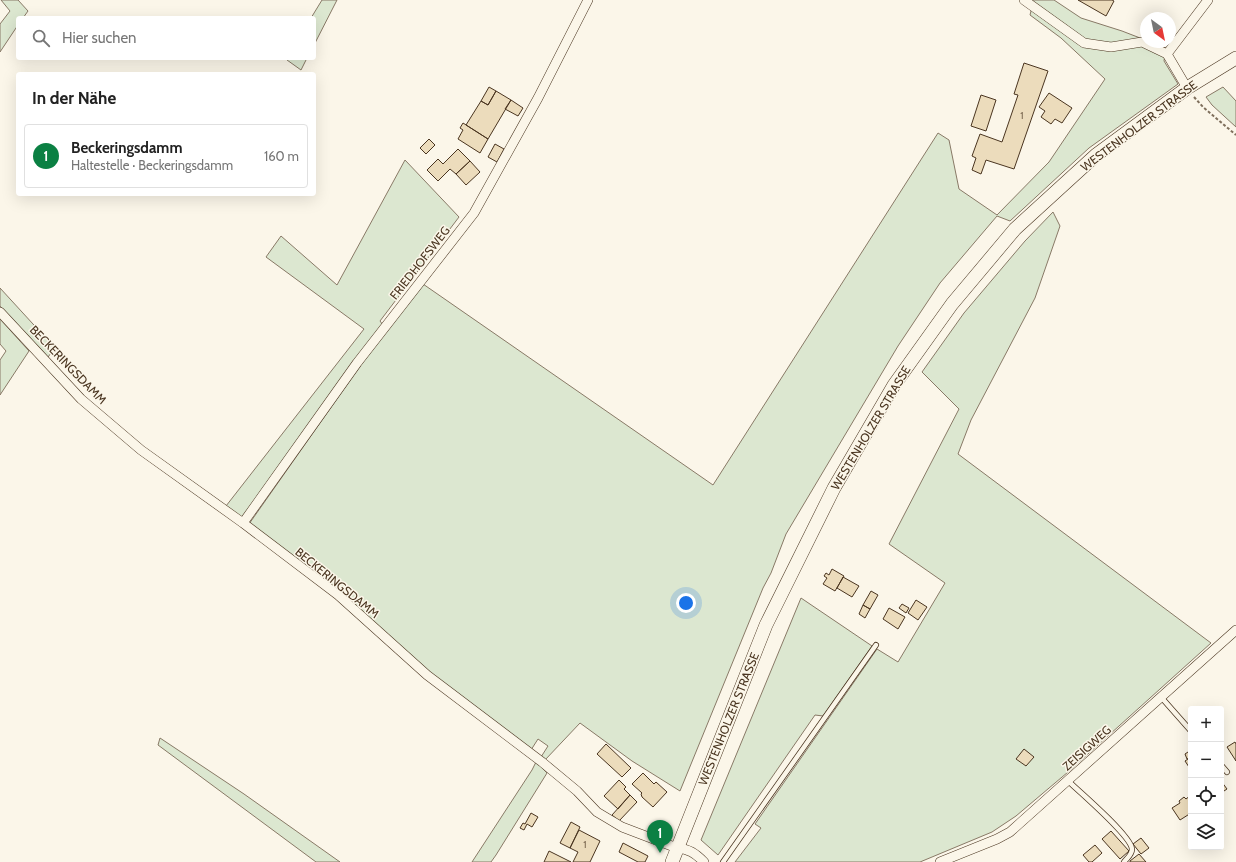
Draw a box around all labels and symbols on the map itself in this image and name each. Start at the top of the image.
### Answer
north arrow [1140,12,1176,48]
street label: WESTENHOLZER STRASSE [1077,77,1200,174]
house number: 1 [1020,109,1024,122]
street label: FRIEDHOFSWEG [386,223,453,302]
street label: BECKERINGSDAMM [27,322,110,407]
street label: WESTENHOLZER STRASSE [828,363,914,493]
street label: BECKERINGSDAMM [292,544,383,621]
your location [676,593,696,613]
street label: WESTENHOLZER STRASSE [695,650,762,787]
street label: ZEISIGWEG [1059,722,1114,773]
pin: 1 [647,820,673,853]
house number: 1 [583,838,587,851]

